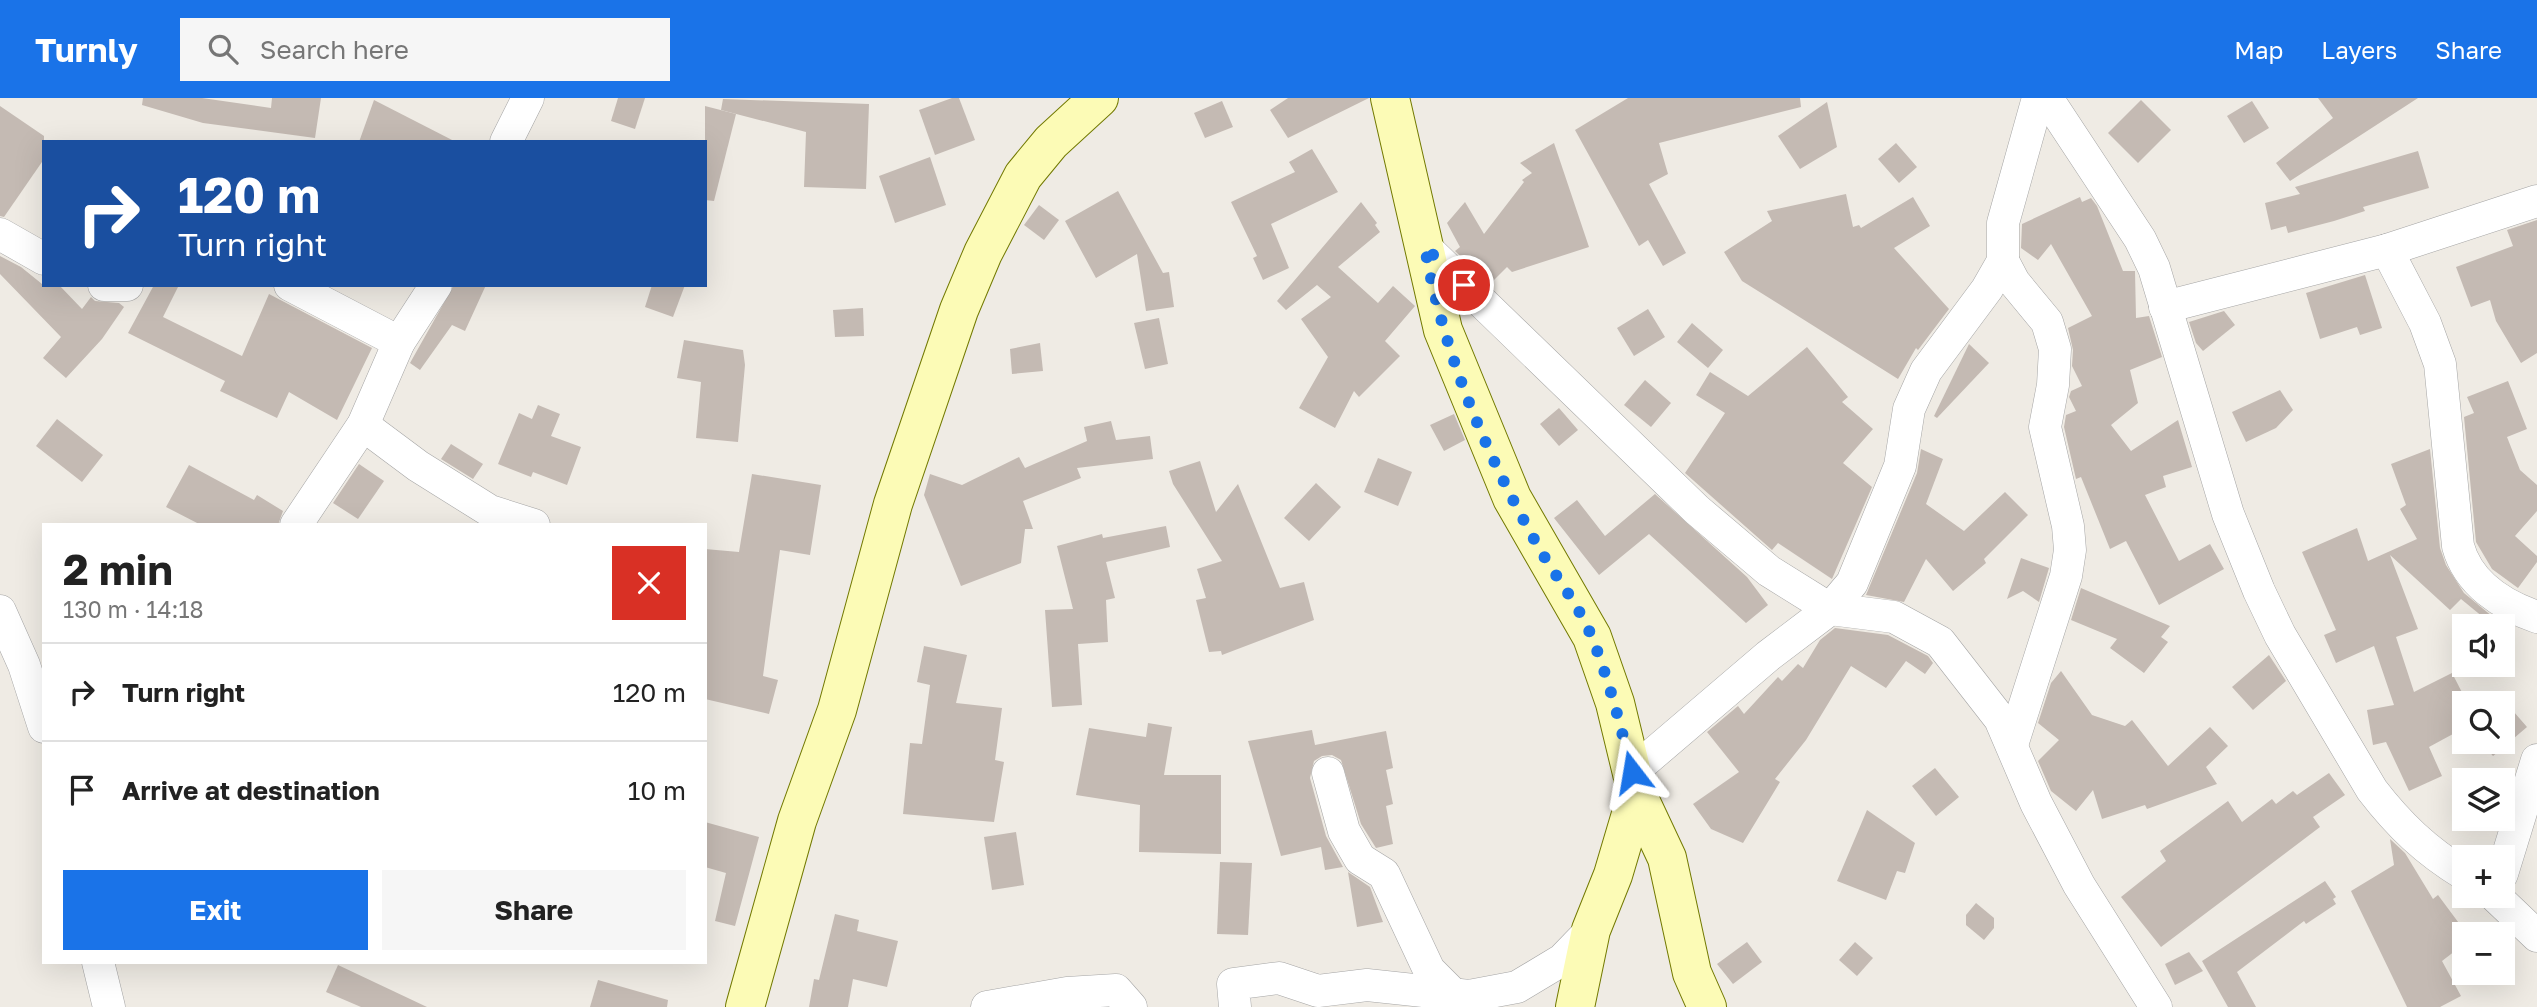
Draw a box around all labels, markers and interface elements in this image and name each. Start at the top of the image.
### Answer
search box [180,18,670,81]
text: Turnly [35,30,138,69]
icon: search [204,30,242,68]
text: Search here [260,34,409,65]
text: Map [2234,35,2283,64]
text: Layers [2321,35,2397,64]
text: Share [2435,35,2502,64]
text: 120 m [178,165,320,224]
icon: right [63,168,154,259]
text: Turn right [178,225,327,263]
pin [1434,255,1494,315]
icon: arrive [1445,266,1483,304]
text: 2 min [63,544,173,594]
button: close [612,546,686,620]
text: 130 m · 14:18 [63,595,204,623]
map controls [2452,614,2515,985]
button: sound [2452,614,2515,677]
icon: right [63,673,101,711]
text: Turn right [122,677,245,708]
text: 120 m [613,677,686,708]
button: search [2452,691,2515,754]
position arrow [1595,735,1669,809]
button: layers [2452,768,2515,831]
icon: arrive [63,771,101,809]
text: Arrive at destination [122,775,380,806]
text: 10 m [628,775,686,806]
button: + [2452,845,2515,908]
button: Exit [63,870,368,950]
button: Share [382,870,686,950]
button: − [2452,922,2515,985]

